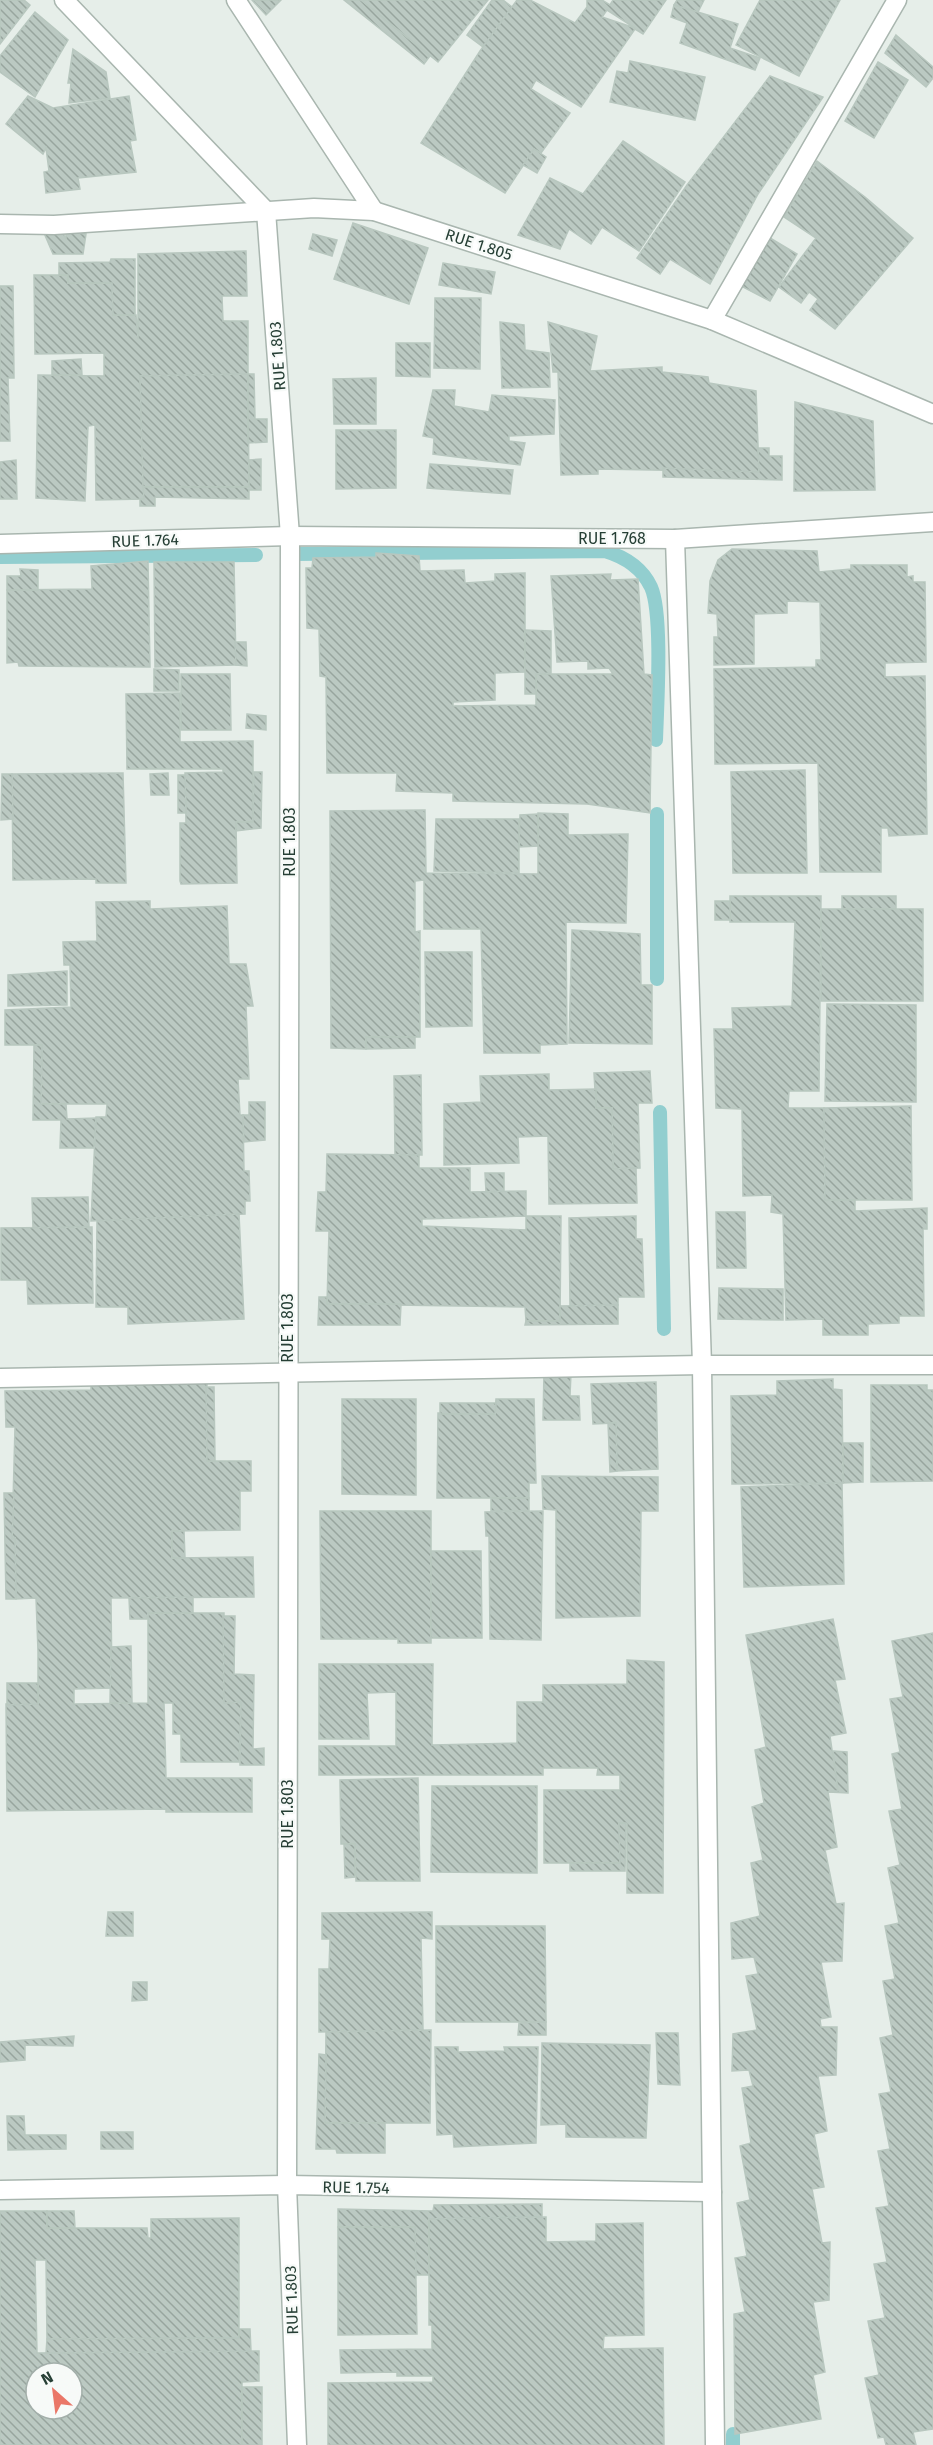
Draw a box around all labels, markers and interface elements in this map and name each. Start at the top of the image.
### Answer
street label: RUE 1.805 [443,225,515,264]
street label: RUE 1.803 [266,321,289,391]
street label: RUE 1.768 [578,529,646,548]
street label: RUE 1.764 [111,530,180,551]
street label: RUE 1.803 [280,807,299,877]
street label: RUE 1.803 [278,1293,297,1363]
street label: RUE 1.803 [278,1779,297,1849]
street label: RUE 1.754 [322,2177,390,2198]
street label: RUE 1.803 [281,2265,302,2335]
north arrow [24,2361,84,2421]
text: N [38,2367,56,2389]

